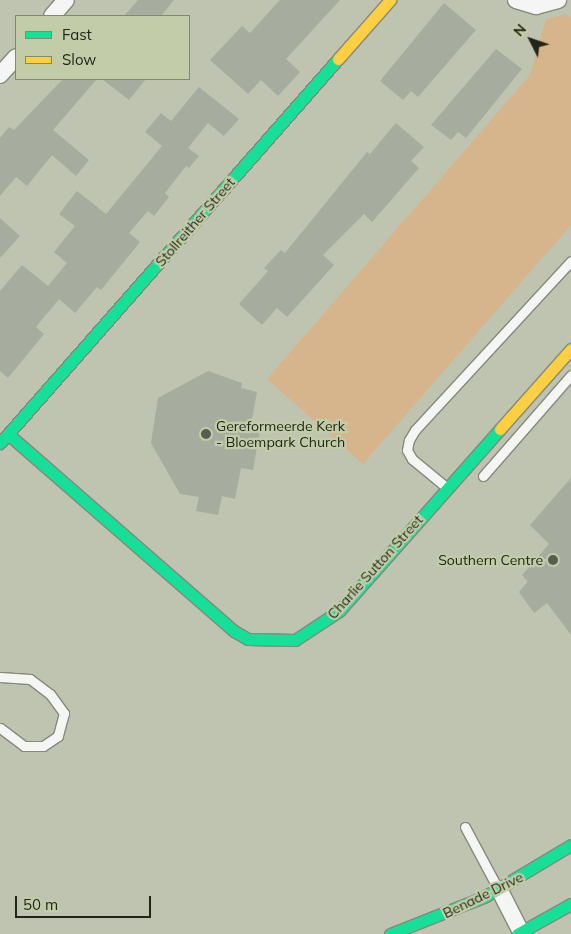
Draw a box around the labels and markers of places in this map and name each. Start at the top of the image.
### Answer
place label: Gereformeerde Kerk - Bloempark Church [216,418,345,451]
marker: Gereformeerde Kerk - Bloempark Church [200,428,212,440]
place label: Southern Centre [438,552,543,568]
marker: Southern Centre [547,554,559,566]

